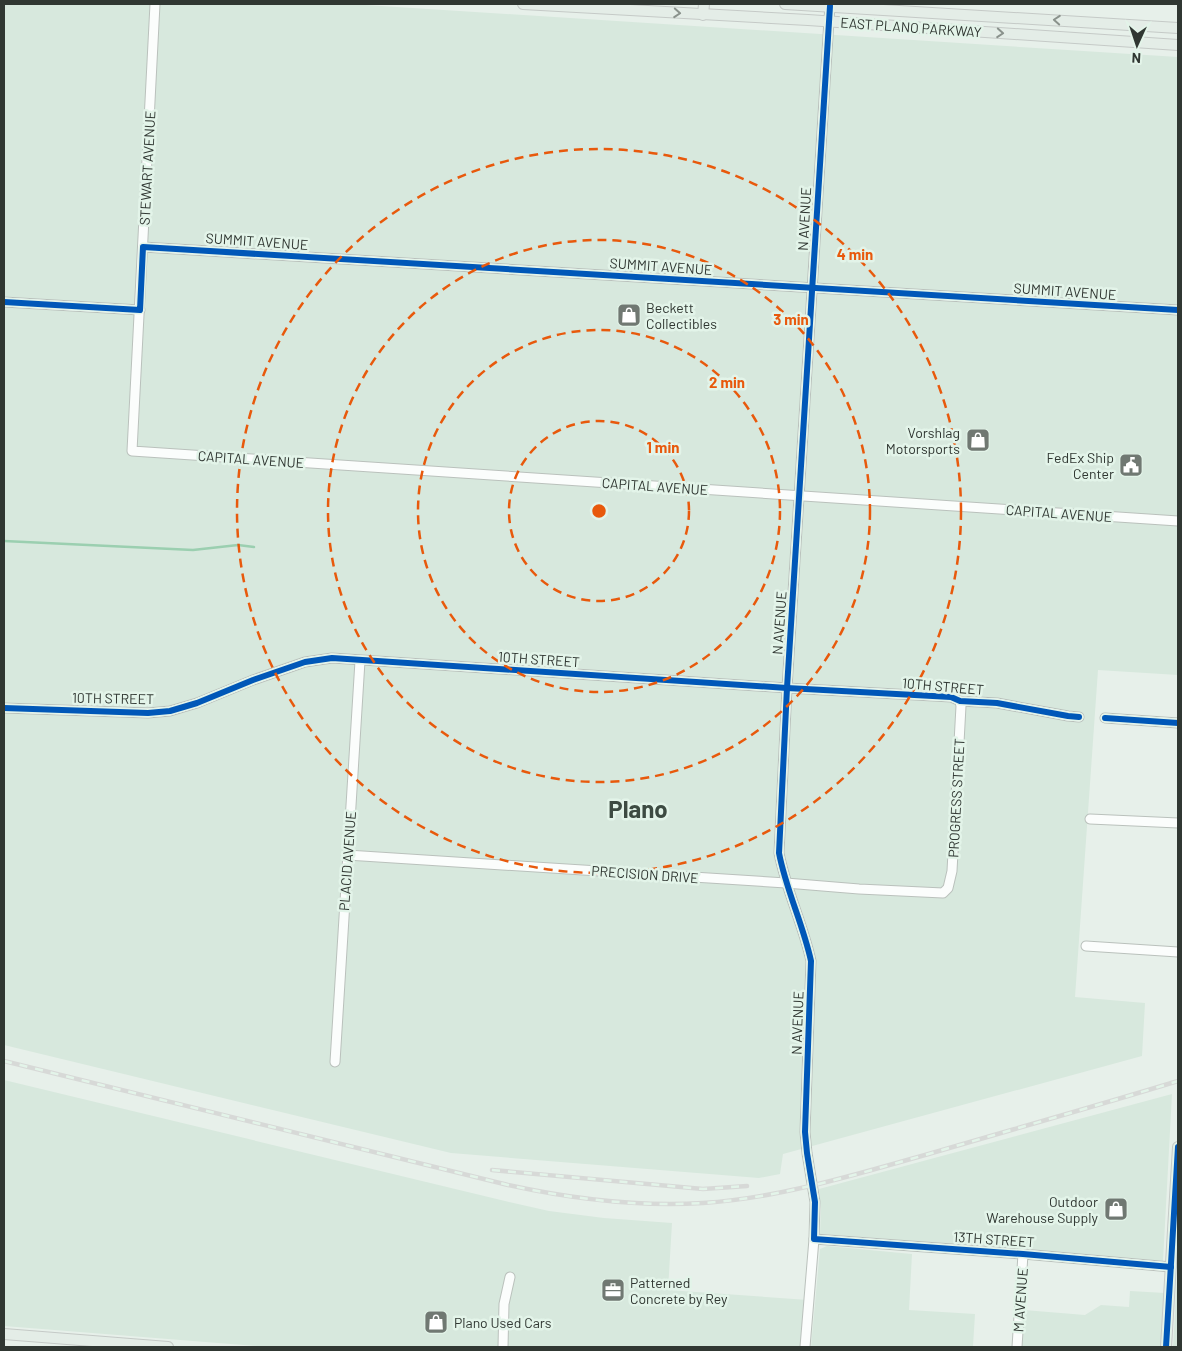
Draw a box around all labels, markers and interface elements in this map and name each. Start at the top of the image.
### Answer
one-way arrow [673,8,681,19]
street label: EAST PLANO PARKWAY [840,14,982,40]
one-way arrow [1053,14,1061,25]
north arrow [1112,20,1162,70]
one-way arrow [996,28,1004,39]
text: N [1131,50,1141,67]
street label: STEWART AVENUE [136,110,158,226]
street label: N AVENUE [794,187,814,251]
street label: SUMMIT AVENUE [205,229,309,253]
text: 4 min [837,245,873,263]
street label: SUMMIT AVENUE [609,254,713,278]
street label: SUMMIT AVENUE [1013,279,1117,303]
place label: Beckett Collectibles [646,299,717,332]
shop icon: Beckett Collectibles [616,302,642,328]
text: 3 min [773,310,809,328]
text: 2 min [709,373,745,391]
place label: Vorshlag Motorsports [886,424,960,457]
shop icon: Vorshlag Motorsports [965,427,991,453]
text: 1 min [647,438,679,456]
street label: CAPITAL AVENUE [197,447,305,471]
place label: FedEx Ship Center [1047,449,1114,482]
public building icon: FedEx Ship Center [1118,452,1144,478]
street label: CAPITAL AVENUE [601,474,709,498]
street label: CAPITAL AVENUE [1005,501,1113,525]
centre of rings [590,502,608,520]
street label: N AVENUE [768,591,790,655]
street label: 10TH STREET [497,648,581,670]
street label: 10TH STREET [901,674,985,698]
street label: 10TH STREET [72,689,154,707]
street label: PROGRESS STREET [944,738,968,858]
district label: Plano [608,794,668,823]
street label: PLACID AVENUE [335,810,359,912]
street label: PRECISION DRIVE [591,862,699,886]
street label: N AVENUE [787,991,807,1055]
place label: Outdoor Warehouse Supply [986,1193,1099,1226]
shop icon: Outdoor Warehouse Supply [1103,1196,1129,1222]
street label: 13TH STREET [953,1228,1035,1250]
street label: M AVENUE [1009,1267,1031,1333]
place label: Patterned Concrete by Rey [630,1274,728,1307]
office icon: Patterned Concrete by Rey [600,1277,626,1303]
shop icon: Plano Used Cars [423,1309,449,1335]
place label: Plano Used Cars [454,1314,552,1331]

